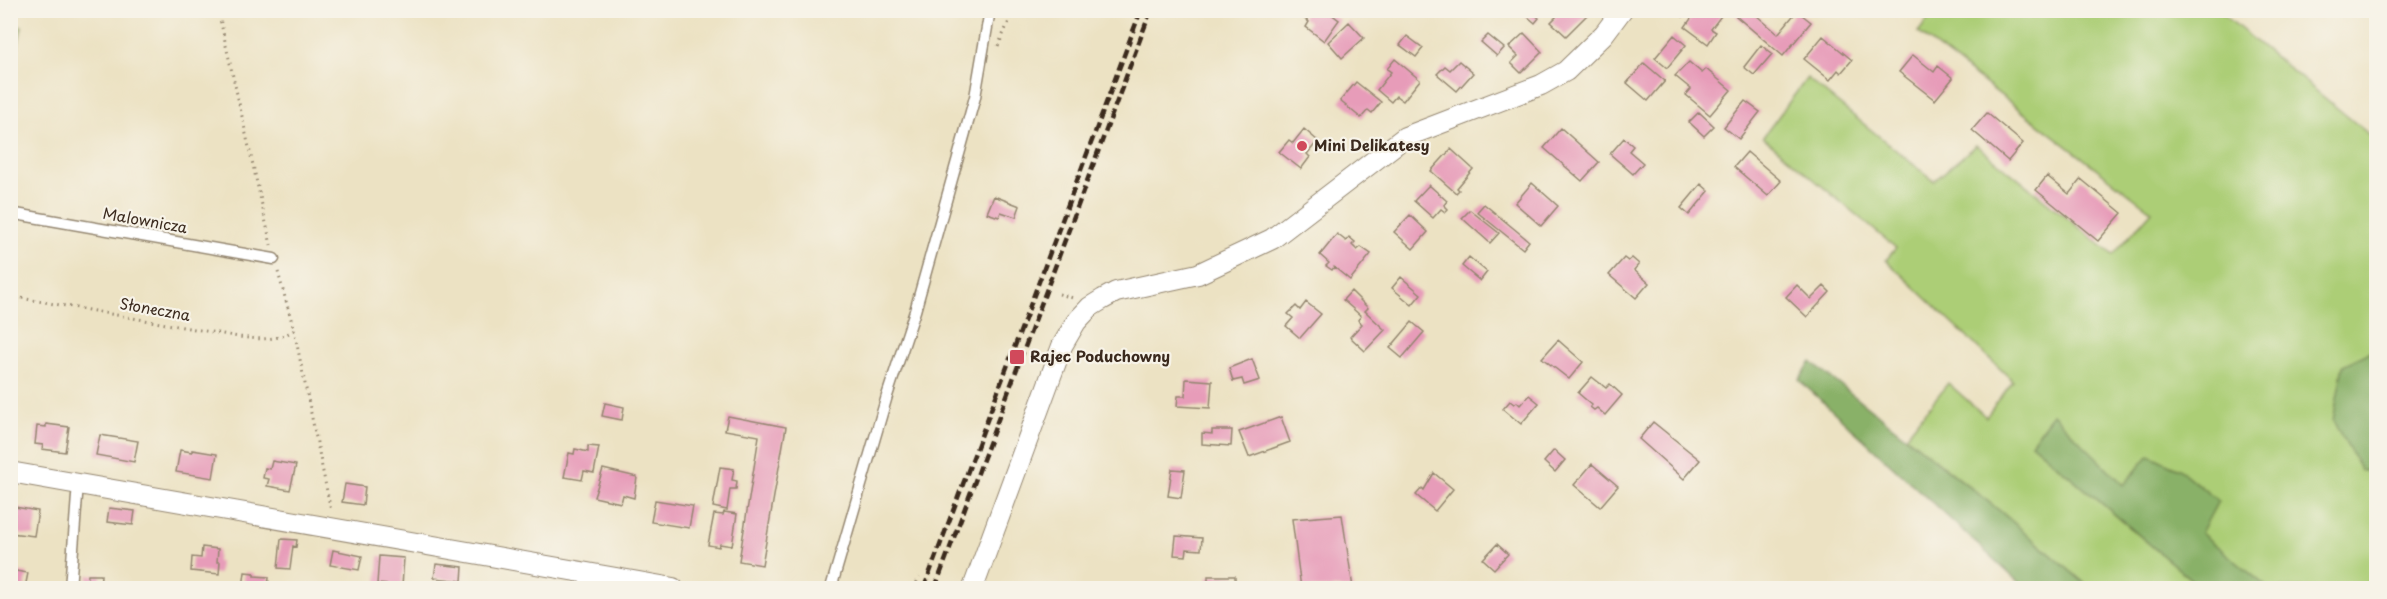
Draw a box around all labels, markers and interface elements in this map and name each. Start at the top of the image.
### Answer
place label: Mini Delikatesy [1314,133,1430,156]
marker: Mini Delikatesy [1295,139,1309,153]
street label: Malownicza [101,201,190,238]
street label: Słoneczna [118,291,193,326]
place label: Rajec Poduchowny [1030,344,1170,367]
marker: Rajec Poduchowny [1008,348,1026,366]

